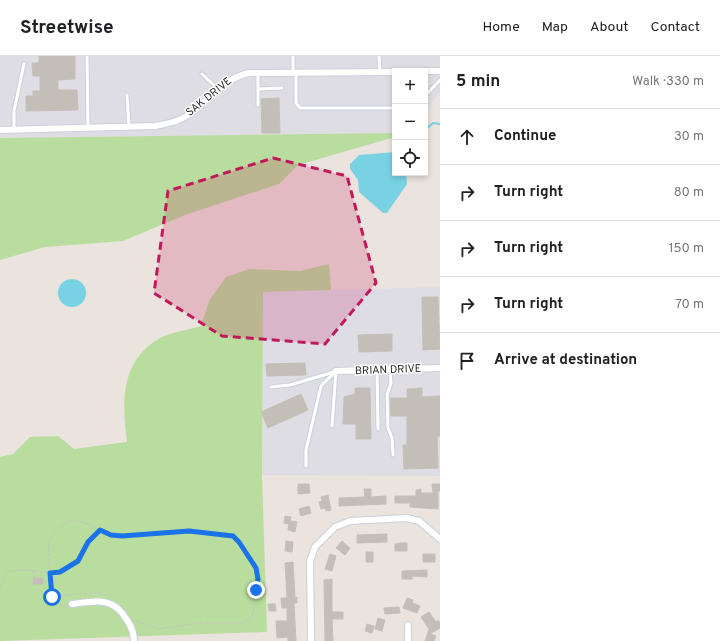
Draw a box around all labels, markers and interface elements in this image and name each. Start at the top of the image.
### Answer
text: Streetwise [20,16,113,40]
text: Home [483,19,520,36]
text: Map [542,19,568,36]
text: About [590,19,629,36]
text: Contact [651,19,700,36]
map controls [392,68,428,176]
button: + [392,68,428,104]
text: 5 min [456,71,500,93]
street label: SAK DRIVE [183,74,235,120]
text: Walk · 330 m [632,74,704,90]
button: − [392,104,428,140]
icon: ahead [456,126,478,148]
text: Continue [494,127,556,146]
text: 30 m [674,129,704,145]
button: locate [392,140,428,176]
icon: right [456,182,478,204]
text: Turn right [494,183,563,202]
text: 80 m [674,185,704,201]
icon: right [456,238,478,260]
text: Turn right [494,239,563,258]
text: 150 m [669,241,704,257]
icon: right [456,294,478,316]
text: Turn right [494,295,563,314]
text: 70 m [675,297,704,313]
icon: arrive [456,350,478,372]
text: Arrive at destination [494,351,637,370]
street label: BRIAN DRIVE [355,362,421,378]
route end [247,581,265,599]
route start [43,588,61,606]

